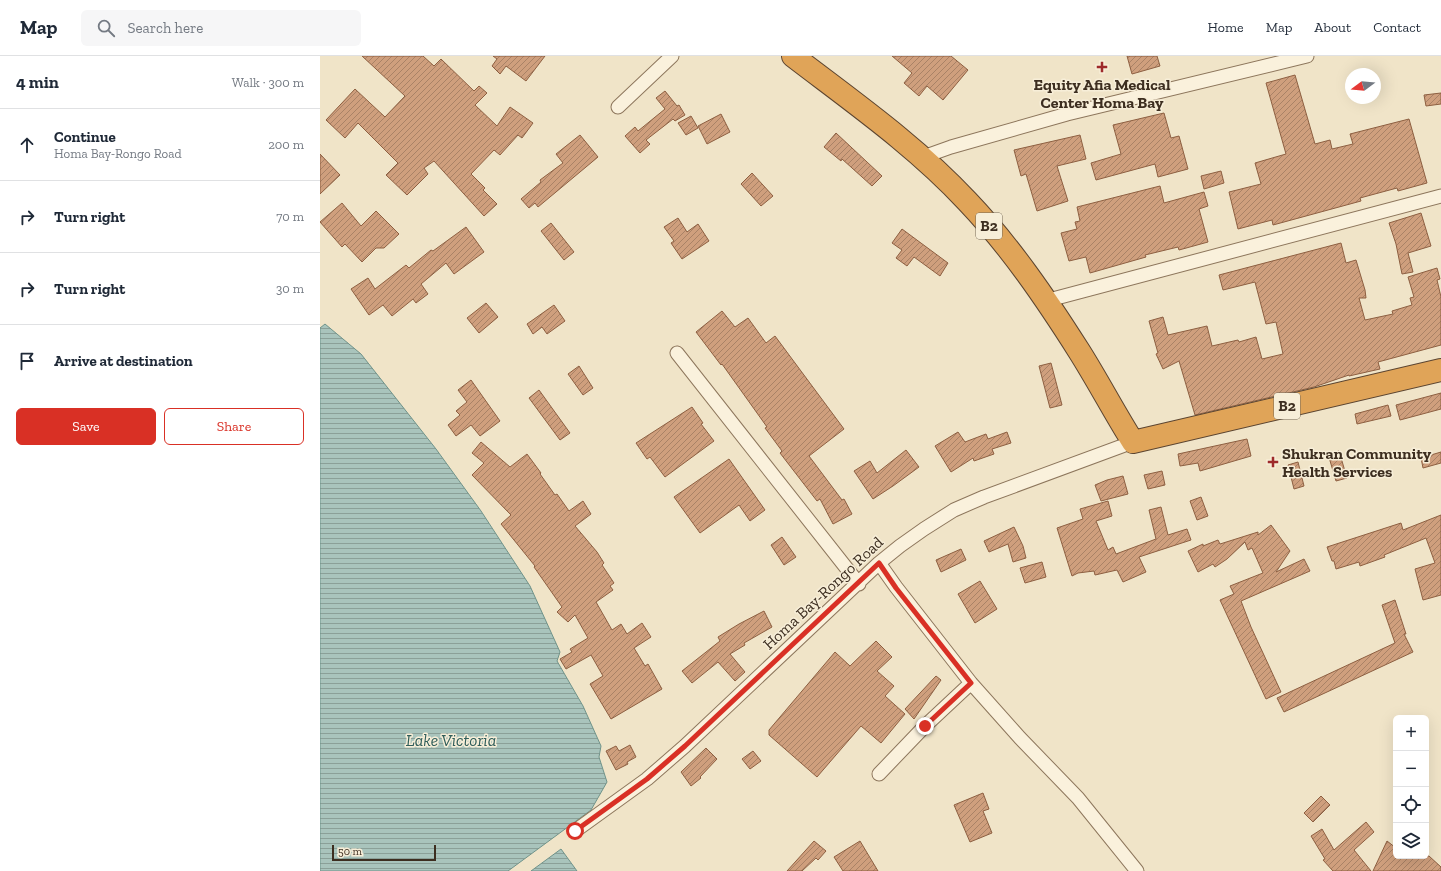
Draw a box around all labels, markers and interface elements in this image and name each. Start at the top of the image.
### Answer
search box [81,10,361,46]
text: Map [20,16,57,39]
icon: search [95,17,117,39]
text: Search here [127,19,203,37]
text: Home [1208,19,1244,36]
text: Map [1266,19,1292,36]
text: About [1314,19,1351,36]
text: Contact [1373,19,1421,36]
marker: Equity Afia Medical Center Homa Bay [1096,61,1108,73]
north arrow [1345,68,1381,104]
text: 4 min [16,72,59,92]
text: Walk · 300 m [232,75,304,90]
place label: Equity Afia Medical Center Homa Bay [1034,75,1171,112]
text: Continue [54,128,116,146]
icon: ahead [16,134,38,156]
text: 200 m [268,137,304,152]
text: Homa Bay-Rongo Road [54,146,182,161]
icon: right [16,206,38,228]
text: Turn right [54,208,125,226]
text: 70 m [276,209,304,224]
road number: B2 [976,213,1002,239]
icon: right [16,278,38,300]
text: Turn right [54,280,125,298]
text: 30 m [276,281,304,296]
icon: arrive [16,350,38,372]
text: Arrive at destination [54,352,193,370]
road number: B2 [1274,393,1300,419]
button: Save [16,408,156,445]
button: Share [164,408,304,445]
place label: Shukran Community Health Services [1282,444,1432,481]
marker: Shukran Community Health Services [1267,456,1279,468]
street label: Homa Bay-Rongo Road [759,532,887,654]
map controls [1393,715,1429,859]
button: + [1393,715,1429,751]
route end [916,717,934,735]
water label: Lake Victoria [406,730,496,750]
button: − [1393,751,1429,787]
button: locate [1393,787,1429,823]
route start [566,822,584,840]
button: layers [1393,823,1429,859]
scale bar [332,843,436,862]
text: 50 m [338,845,362,858]

